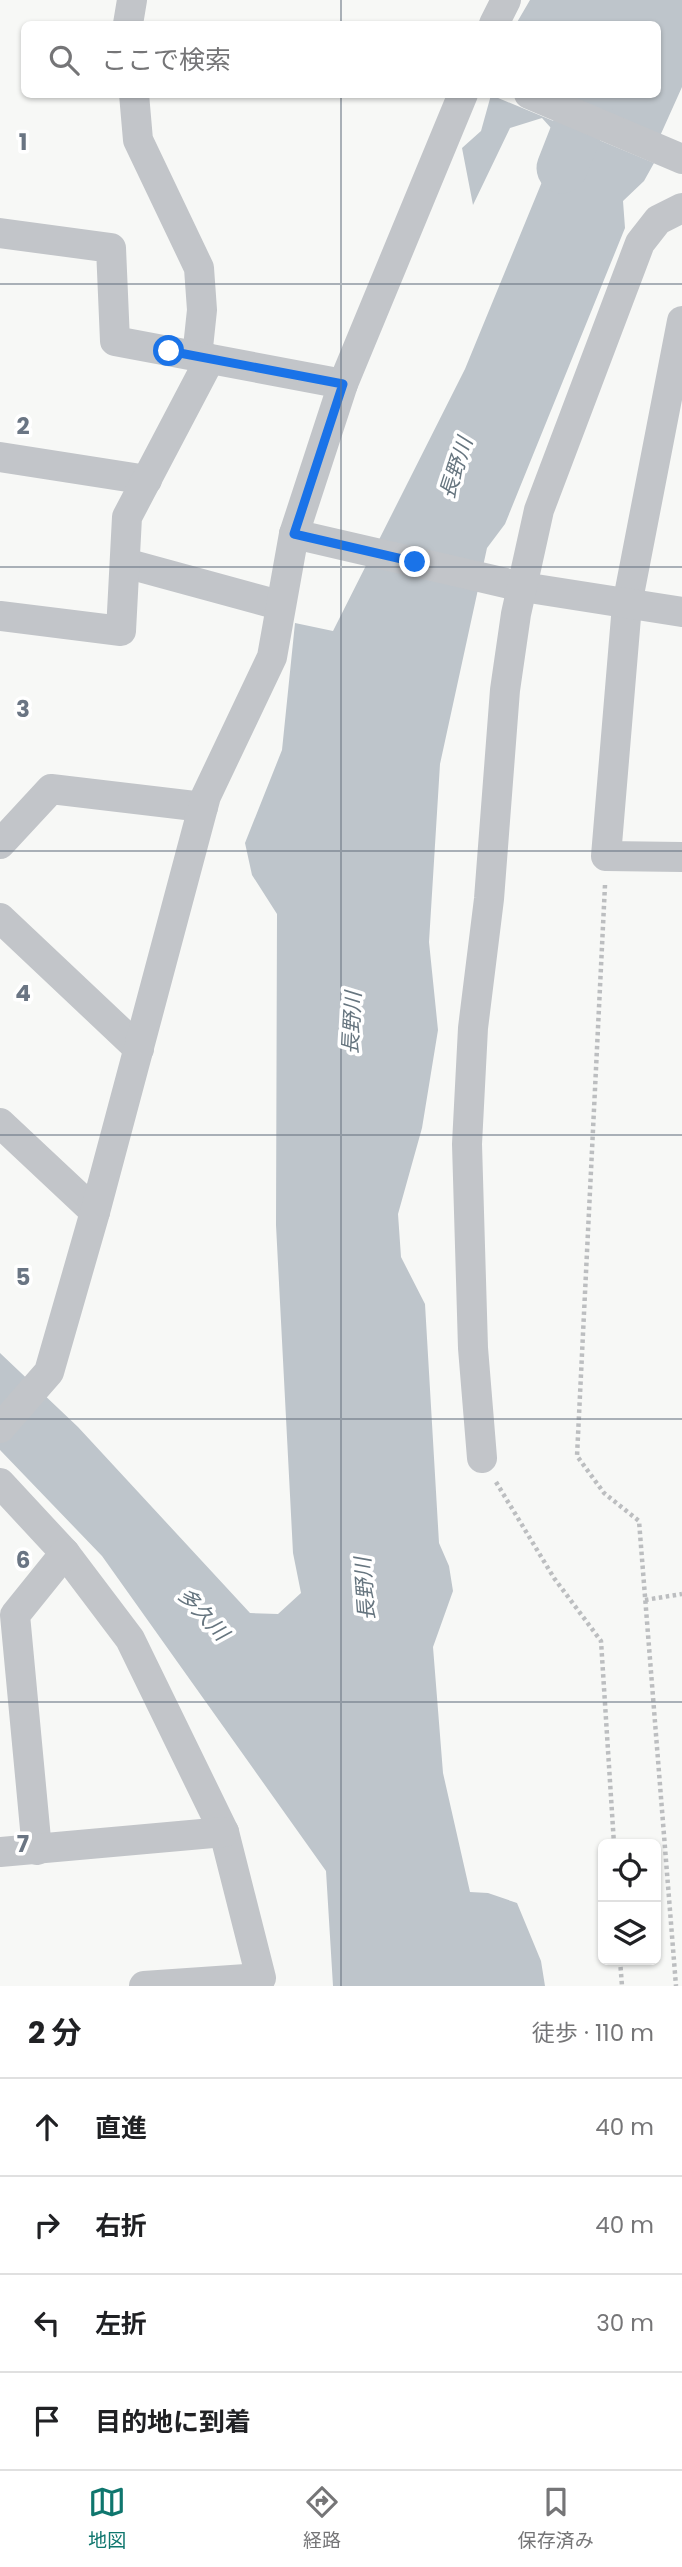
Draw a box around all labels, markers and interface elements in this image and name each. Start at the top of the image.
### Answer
search box [21,21,661,98]
icon: search [45,41,83,79]
text: ここで検索 [101,42,231,78]
text: 1 [19,126,27,158]
route start [153,335,184,366]
text: 2 [16,410,30,442]
water label: 長野川 [432,432,480,502]
route end [399,546,430,577]
text: 3 [16,693,30,725]
text: 4 [15,977,31,1009]
water label: 長野川 [335,989,368,1055]
text: 5 [16,1261,30,1293]
text: 6 [16,1544,30,1576]
water label: 長野川 [348,1555,381,1621]
water label: 多久川 [171,1581,237,1648]
text: 7 [17,1828,29,1860]
map controls [598,1839,661,1965]
button: locate [598,1839,661,1902]
button: layers [598,1902,661,1965]
text: 2 分 [28,2011,82,2054]
text: 徒歩 · 110 m [532,2017,654,2049]
icon: ahead [28,2108,66,2146]
text: 直進 [95,2110,147,2146]
text: 40 m [595,2111,654,2143]
icon: right [28,2206,66,2244]
text: 右折 [95,2208,147,2244]
text: 40 m [595,2209,654,2241]
icon: left [28,2304,66,2342]
text: 左折 [95,2306,147,2342]
text: 30 m [596,2307,654,2339]
icon: arrive [28,2402,66,2440]
text: 目的地に到着 [95,2404,251,2440]
tab: 地図 [88,2483,126,2555]
tab: 経路 [303,2483,341,2555]
tab: 保存済み [518,2483,594,2555]

